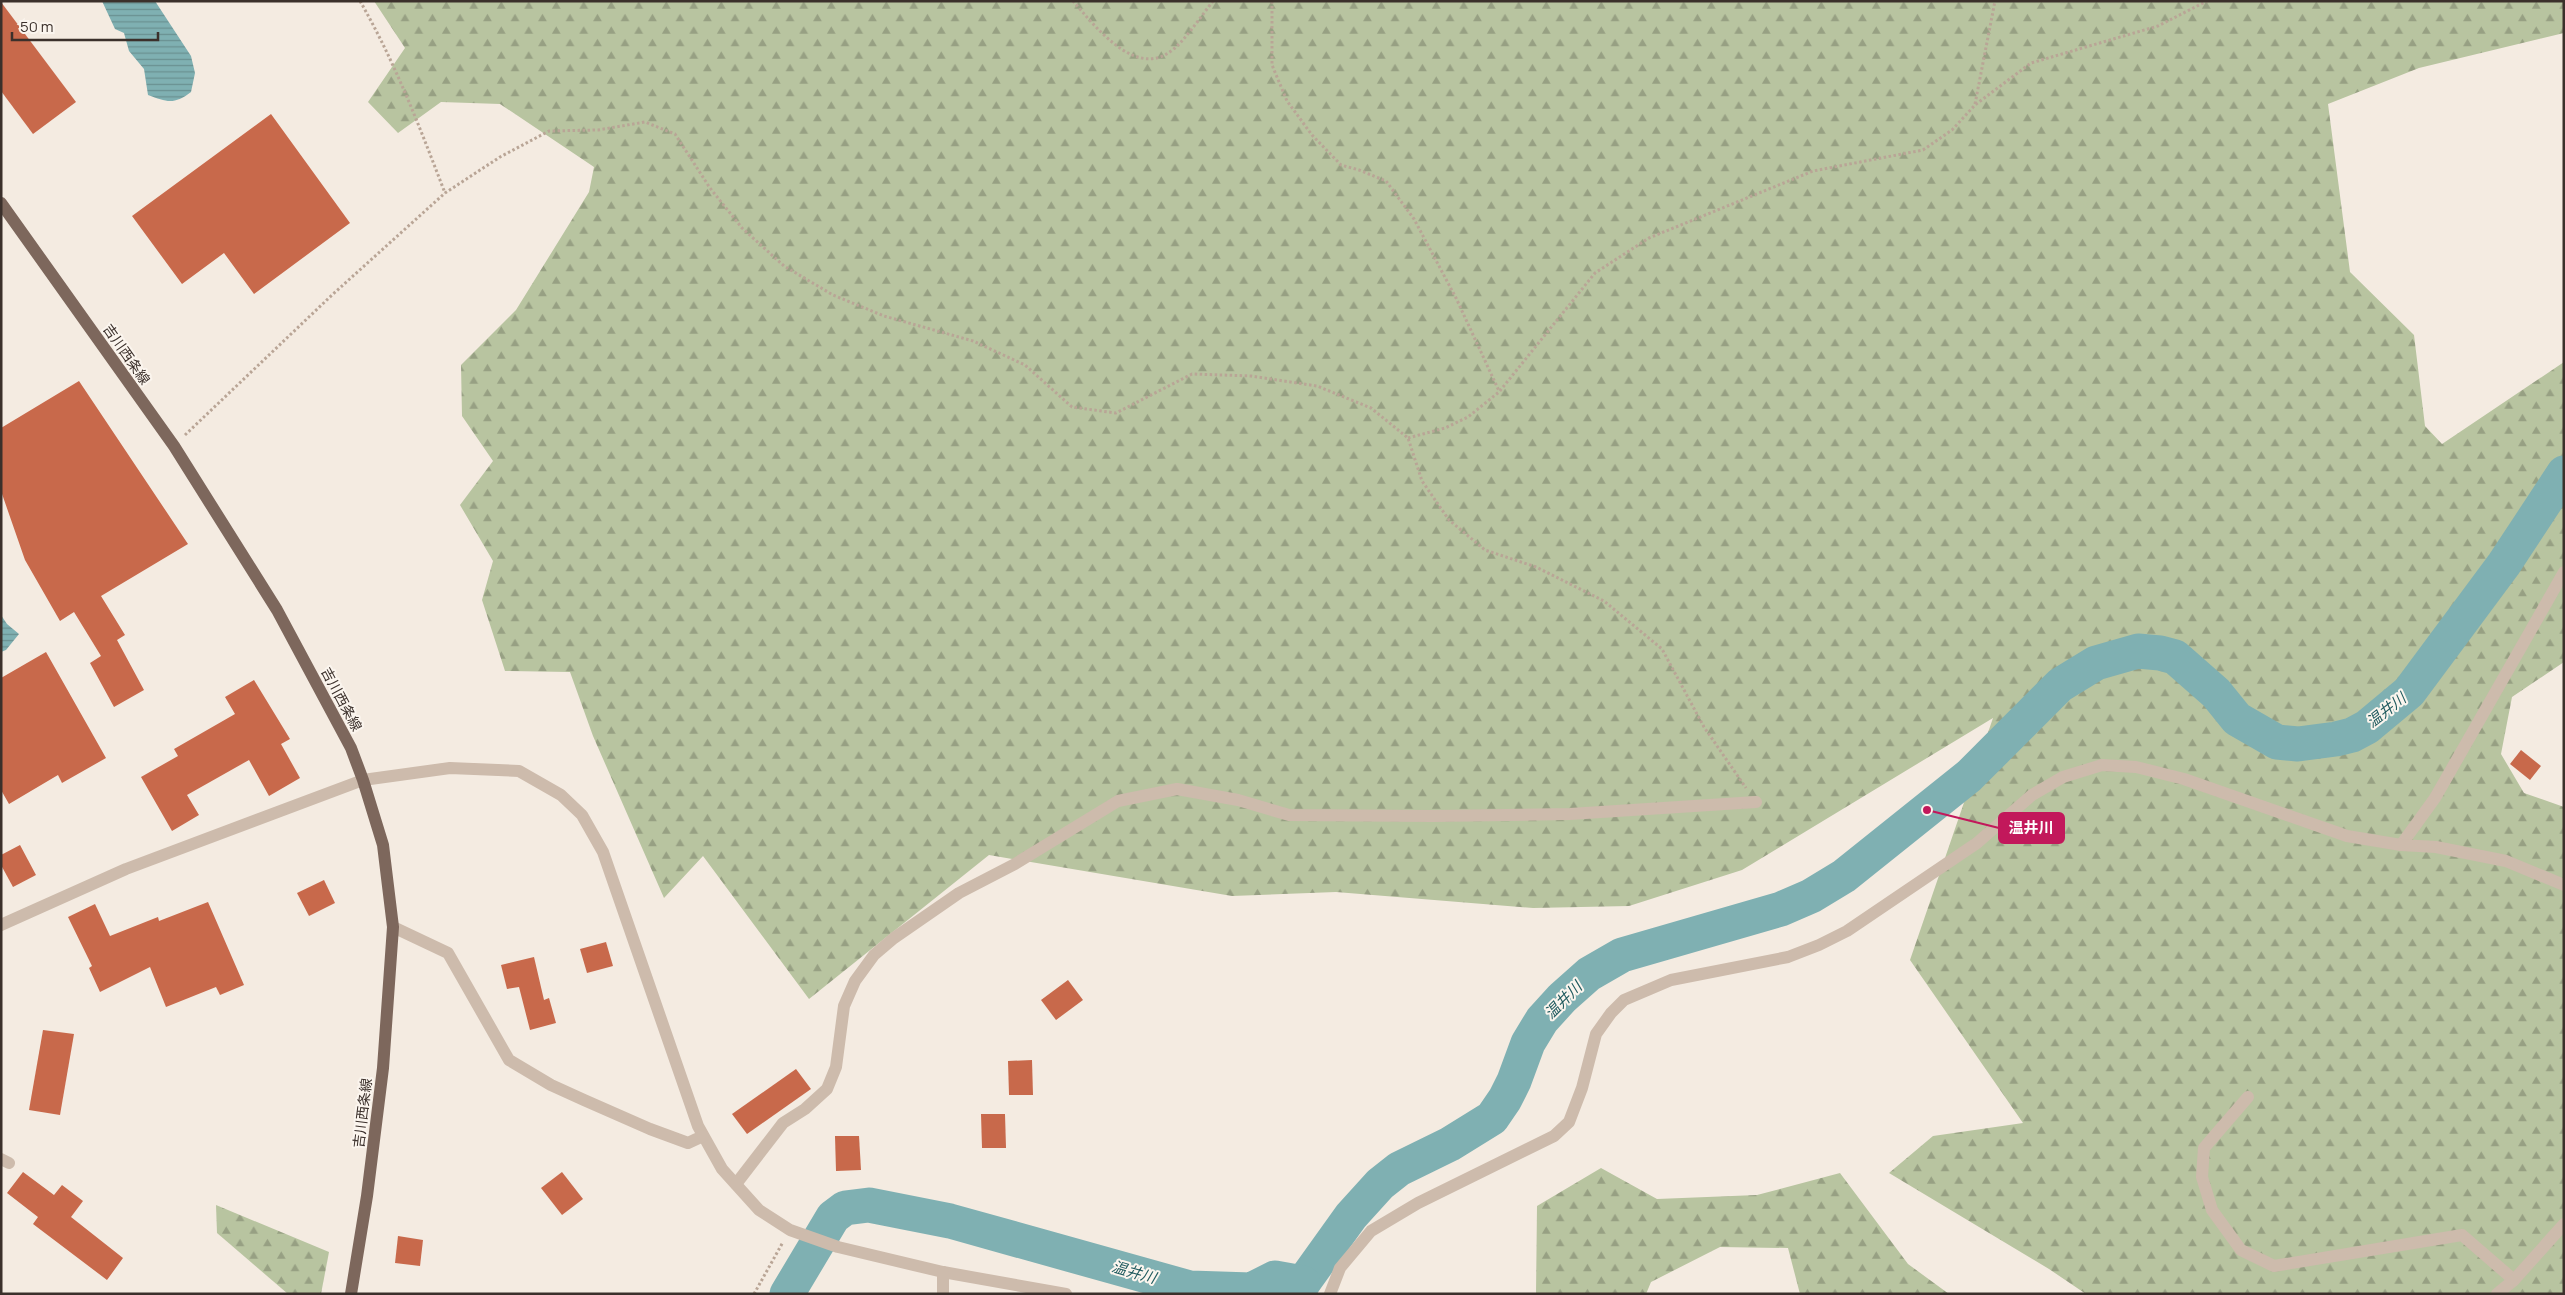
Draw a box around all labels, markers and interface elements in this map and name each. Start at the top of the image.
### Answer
scale bar [12,10,159,42]
text: 50 m [20,16,54,37]
street label: 吉川西条線 [99,320,155,388]
street label: 吉川西条線 [317,664,367,734]
water label: 温井川 [2362,687,2412,732]
callout: 温井川 [1999,813,2064,843]
text: 温井川 [2008,817,2054,838]
water label: 温井川 [1540,975,1588,1023]
street label: 吉川西条線 [348,1077,376,1149]
water label: 温井川 [1109,1256,1160,1289]

